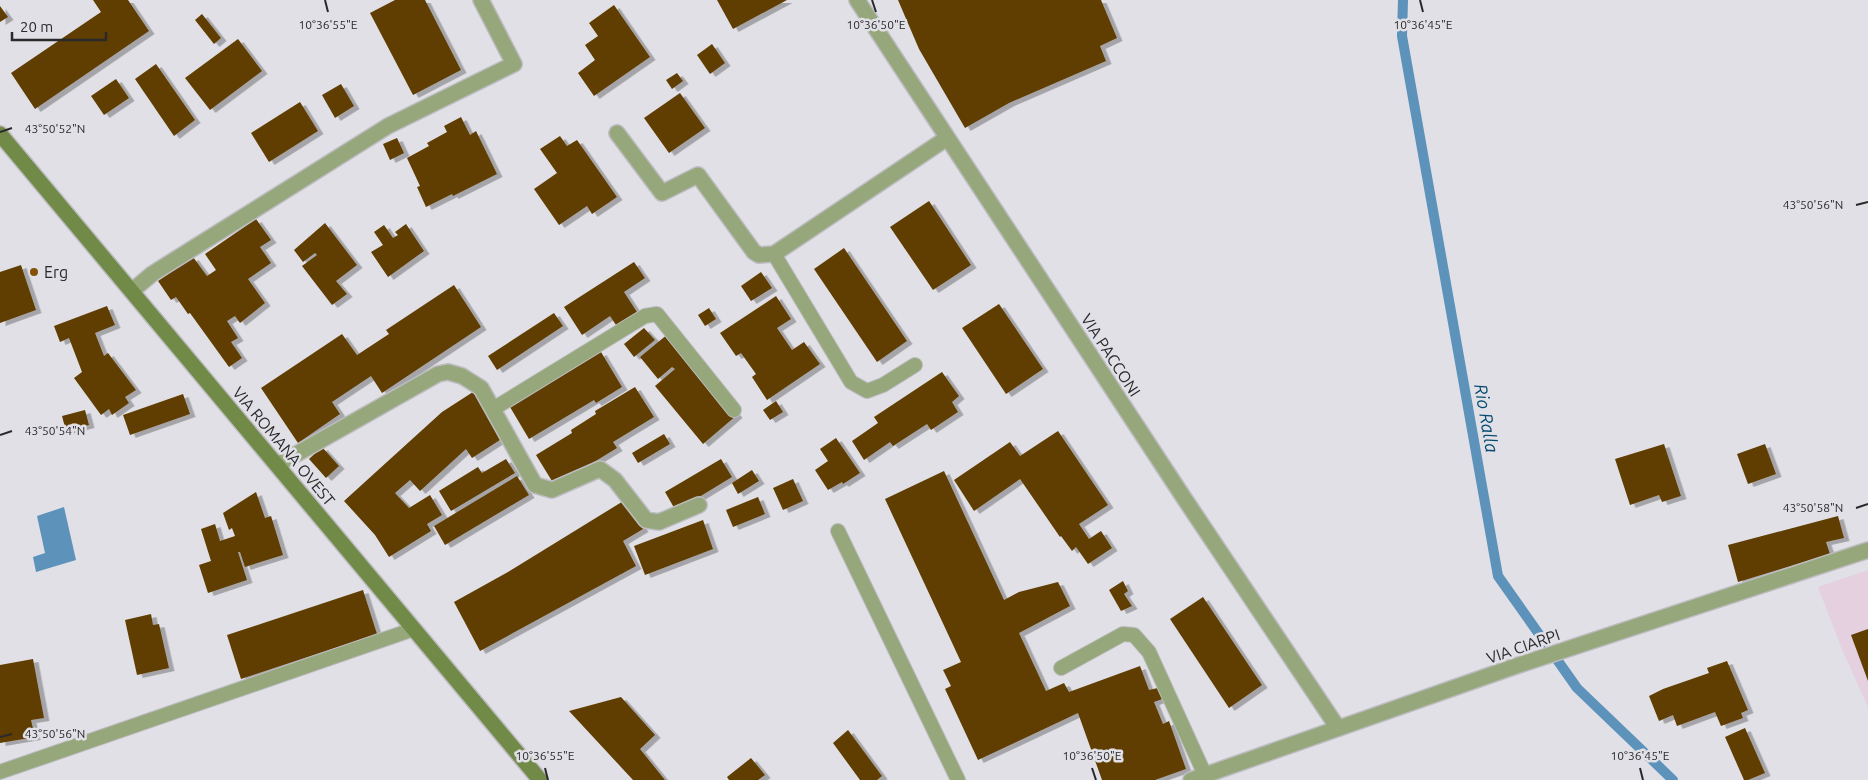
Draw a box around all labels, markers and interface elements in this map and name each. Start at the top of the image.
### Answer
scale bar [12,10,106,42]
text: 20 m [20,18,53,35]
text: 10°36'55"E [299,18,358,31]
text: 10°36'50"E [847,18,906,31]
text: 10°36'45"E [1394,18,1453,31]
text: 43°50'52"N [25,122,85,135]
text: 43°50'56"N [1783,198,1843,211]
place label: Erg [44,263,68,281]
marker: Erg [28,266,40,278]
street label: VIA PACCONI [1078,310,1144,400]
water label: Rio Ralla [1471,382,1503,454]
street label: VIA ROMANA OVEST [229,383,339,509]
text: 43°50'54"N [25,424,85,437]
text: 43°50'58"N [1783,501,1843,514]
street label: VIA CIARPI [1484,625,1562,667]
text: 43°50'56"N [25,727,85,740]
text: 10°36'55"E [516,749,575,762]
text: 10°36'50"E [1063,749,1122,762]
text: 10°36'45"E [1611,749,1670,762]

